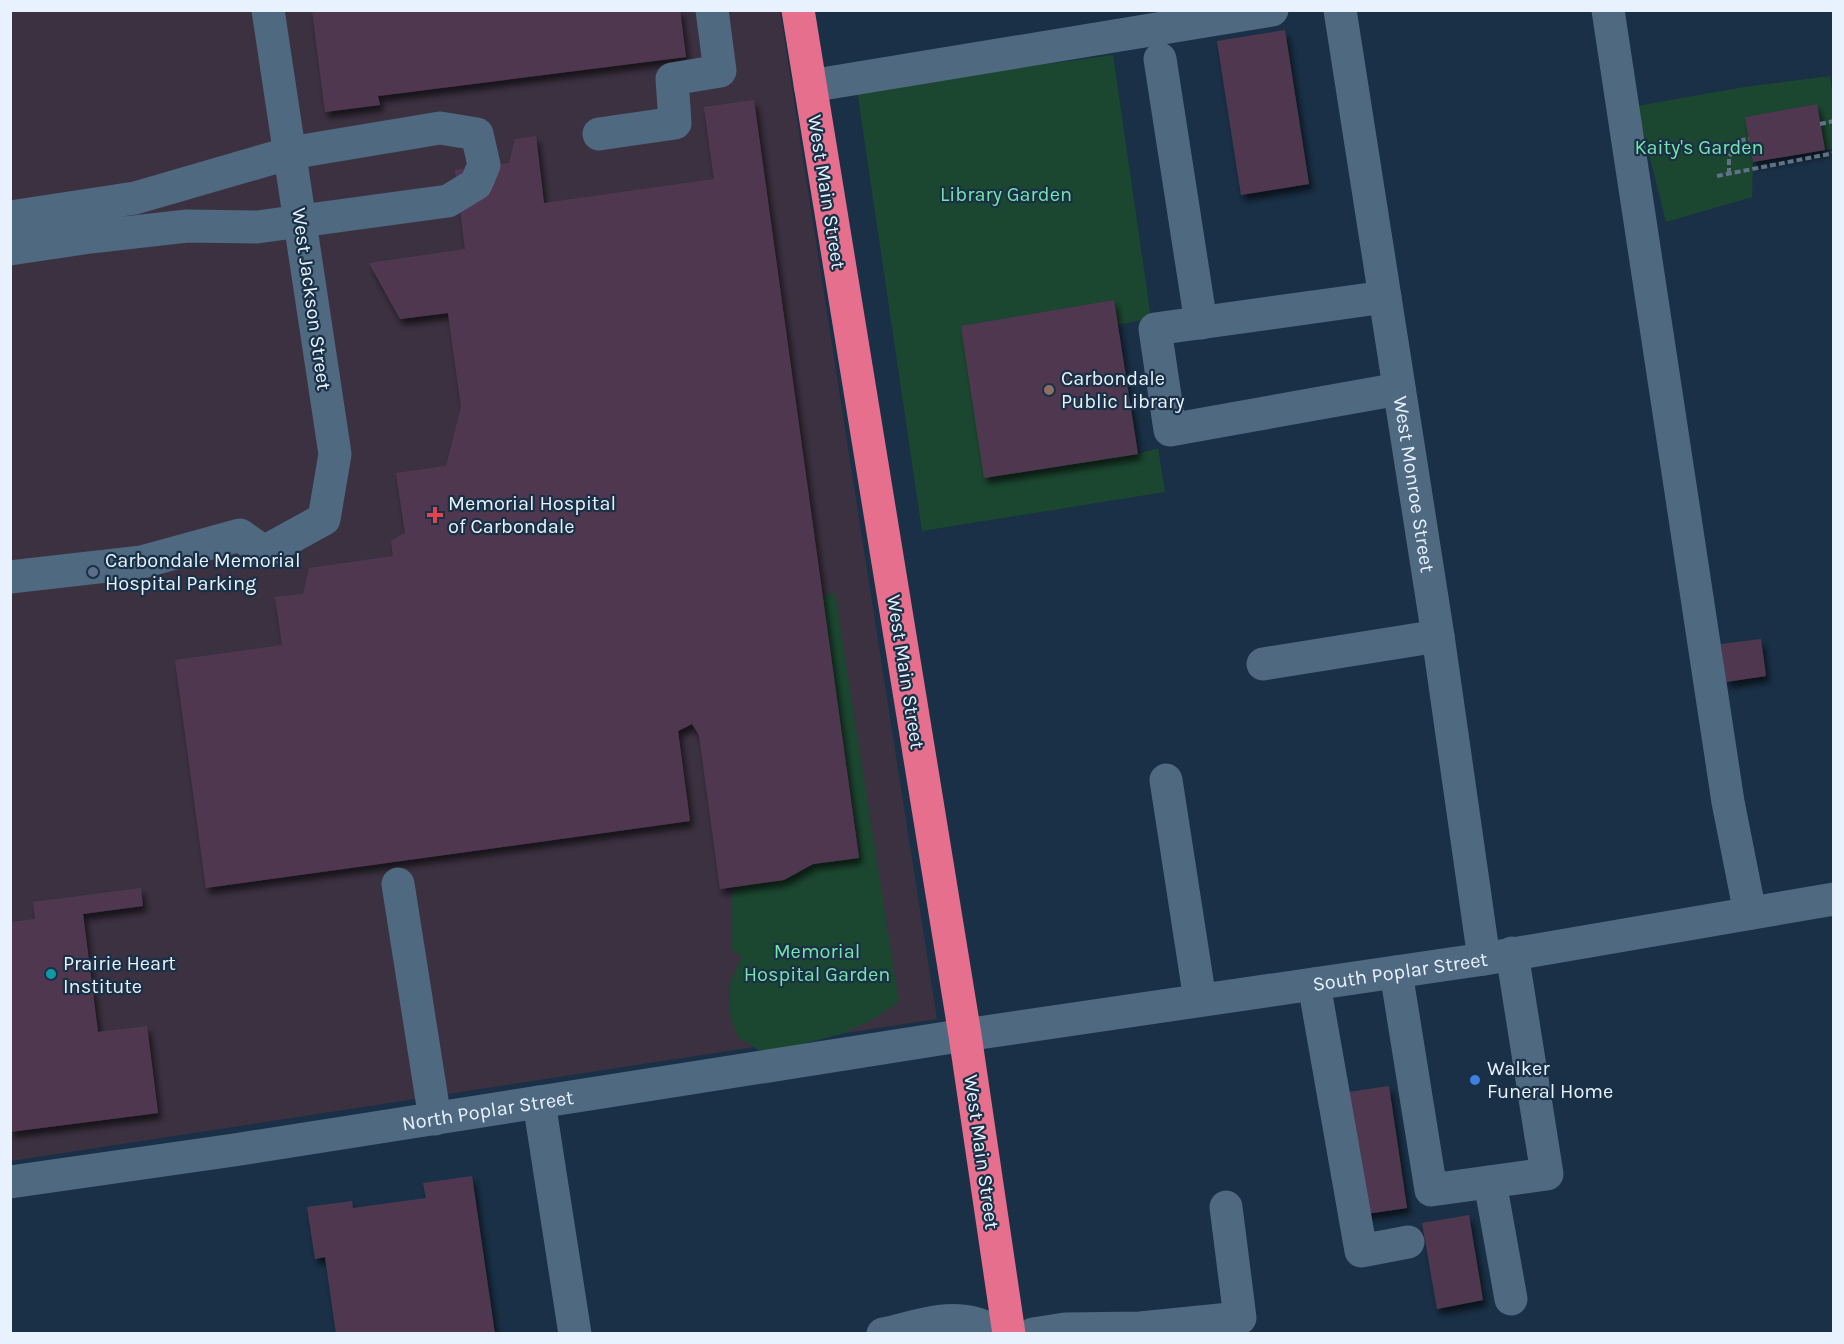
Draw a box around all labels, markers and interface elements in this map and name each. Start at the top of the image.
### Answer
street label: West Main Street [803,113,850,271]
park label: Kaity's Garden [1634,136,1764,159]
park label: Library Garden [940,183,1072,206]
street label: West Jackson Street [287,206,336,392]
place label: Carbondale Public Library [1061,367,1185,413]
marker: Carbondale Public Library [1042,383,1056,397]
street label: West Monroe Street [1389,394,1439,575]
place label: Memorial Hospital of Carbondale [448,492,616,538]
marker: Memorial Hospital of Carbondale [426,506,444,524]
place label: Carbondale Memorial Hospital Parking [105,549,300,595]
marker: Carbondale Memorial Hospital Parking [86,565,100,579]
street label: West Main Street [882,593,929,751]
park label: Memorial Hospital Garden [744,940,890,986]
street label: South Poplar Street [1311,948,1490,996]
place label: Prairie Heart Institute [63,952,176,998]
marker: Prairie Heart Institute [44,967,58,981]
place label: Walker Funeral Home [1487,1057,1613,1103]
street label: West Main Street [959,1073,1004,1231]
marker: Walker Funeral Home [1468,1073,1482,1087]
street label: North Poplar Street [400,1086,576,1135]

